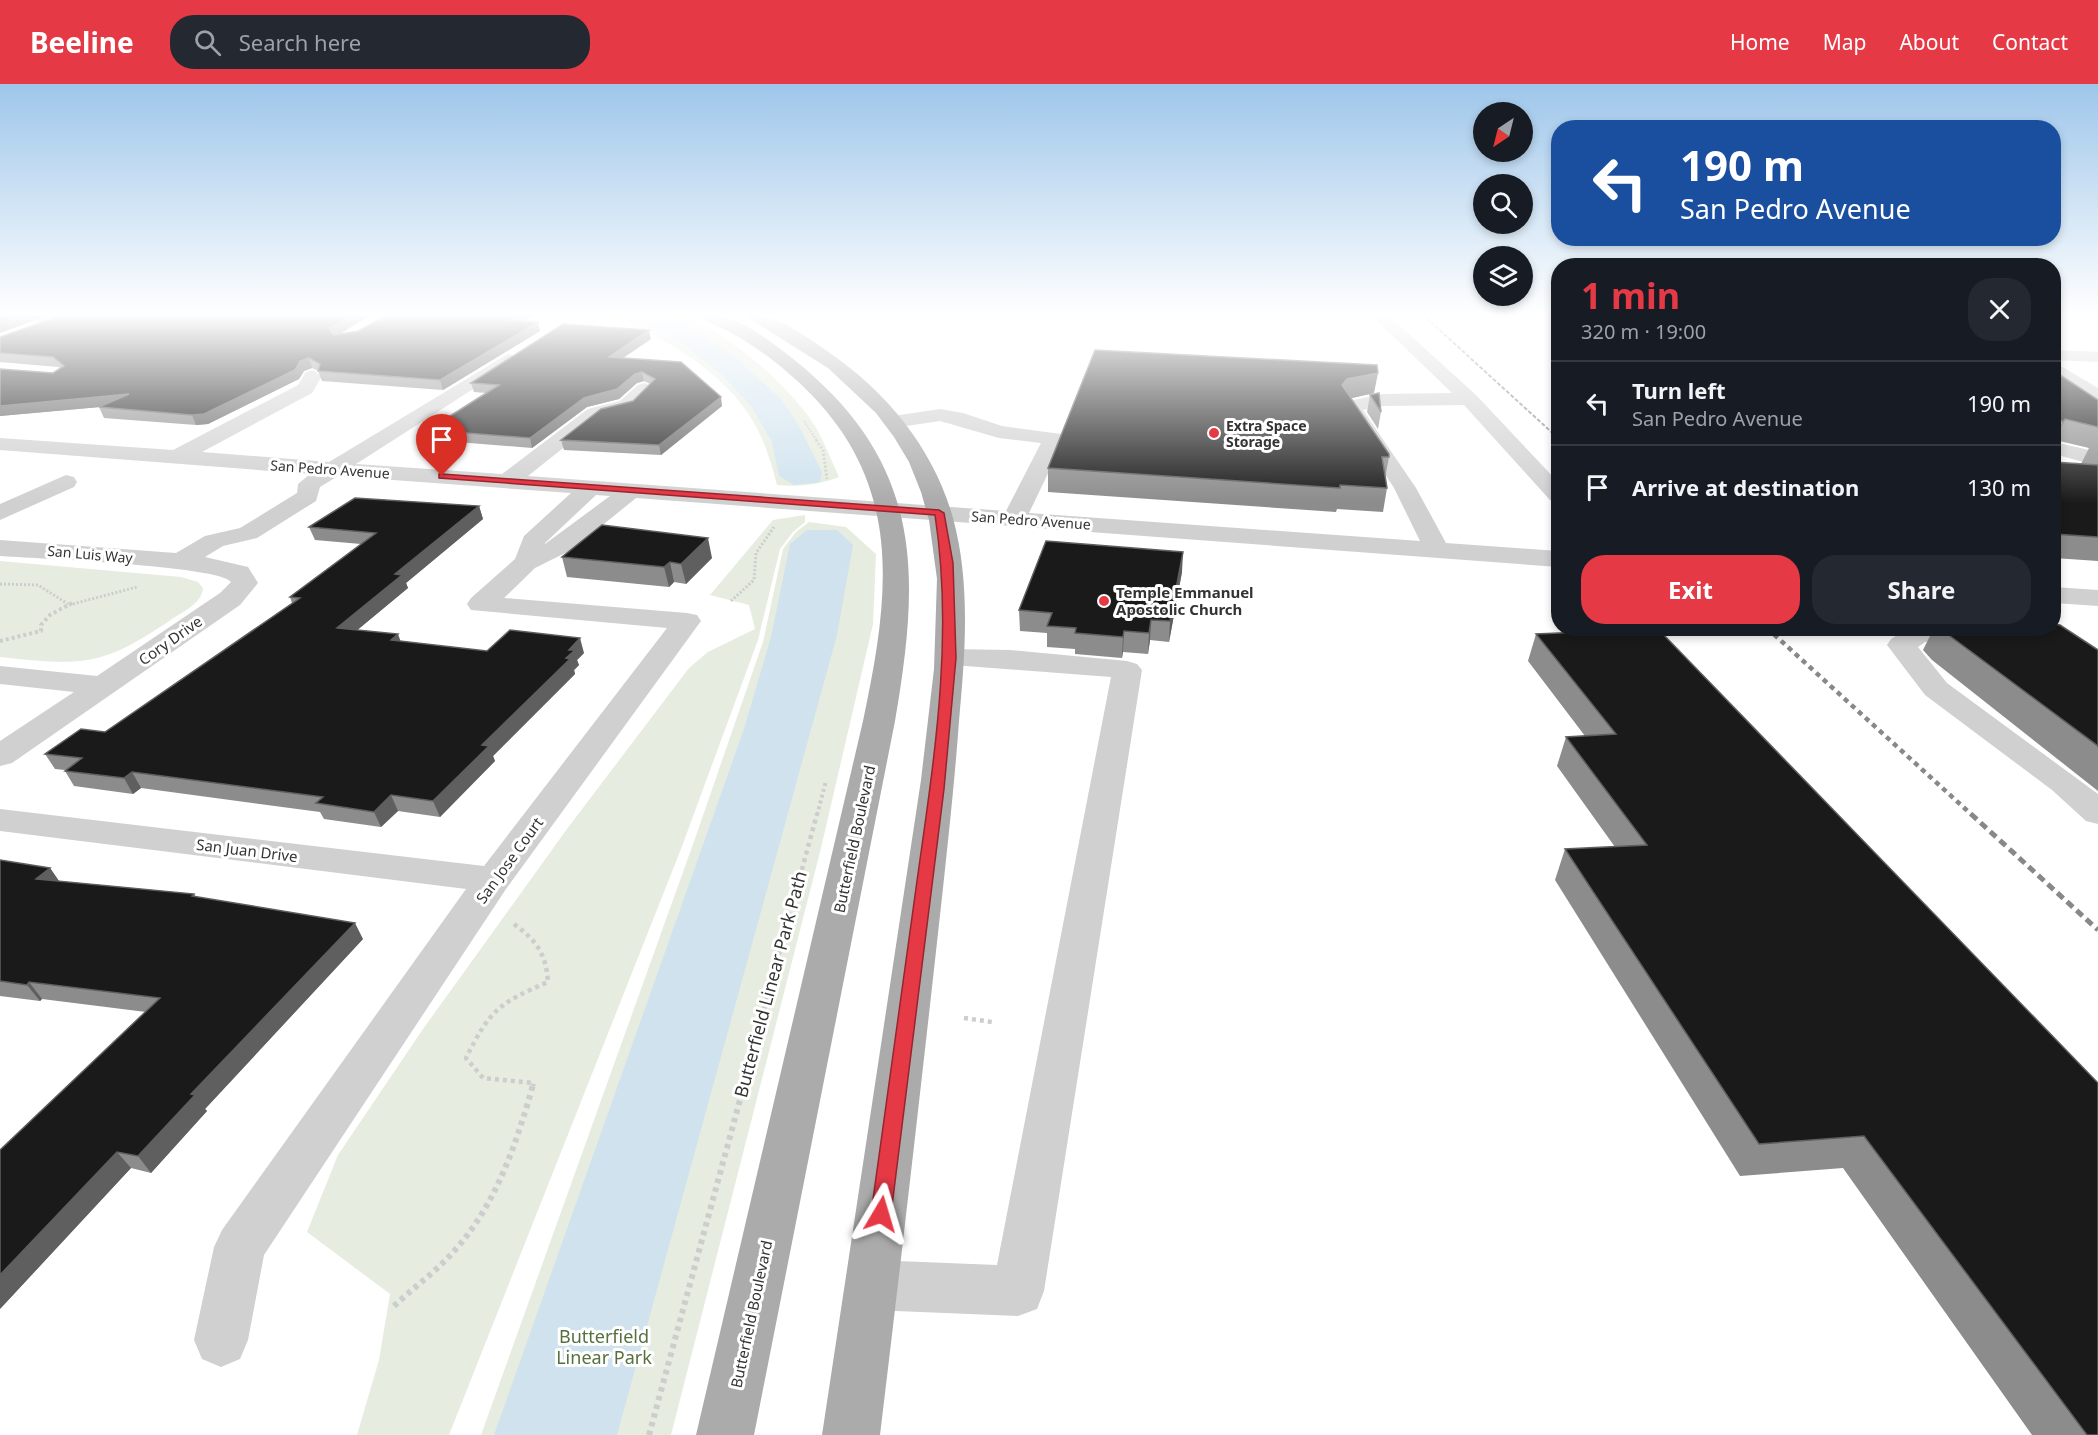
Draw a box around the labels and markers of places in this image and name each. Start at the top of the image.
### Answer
pin [416,414,467,476]
place label: Extra Space Storage [1226,416,1307,451]
marker: Extra Space Storage [1207,426,1221,440]
place label: Temple Emmanuel Apostolic Church [1116,582,1254,619]
marker: Temple Emmanuel Apostolic Church [1097,594,1111,608]

